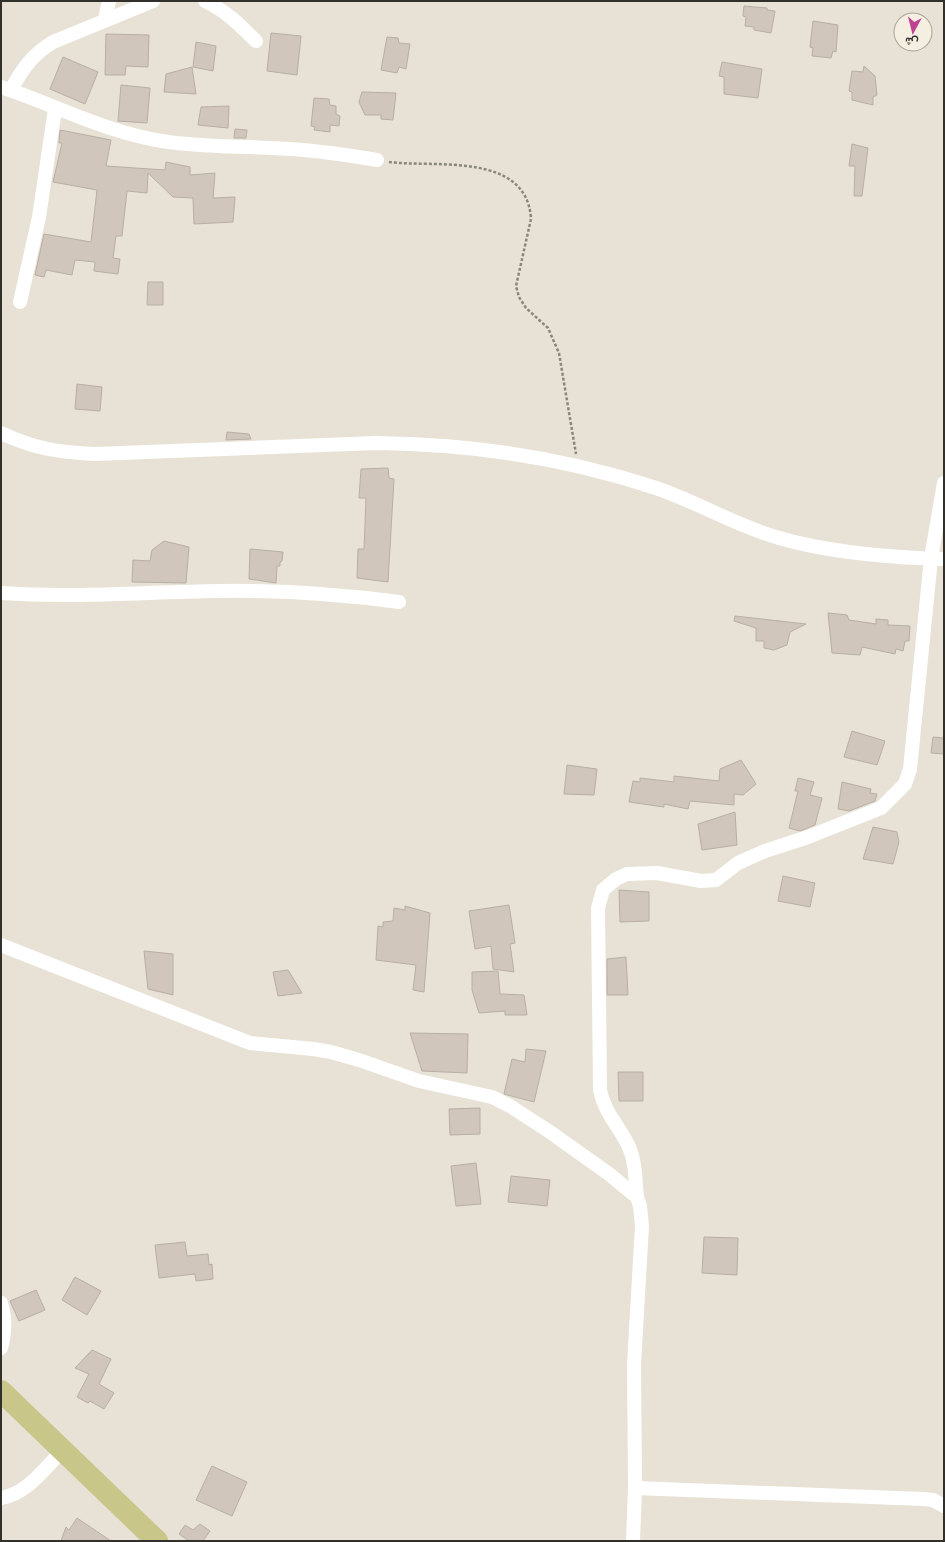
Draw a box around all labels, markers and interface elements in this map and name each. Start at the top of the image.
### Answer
north arrow [893,12,933,52]
text: ش [904,34,919,49]

